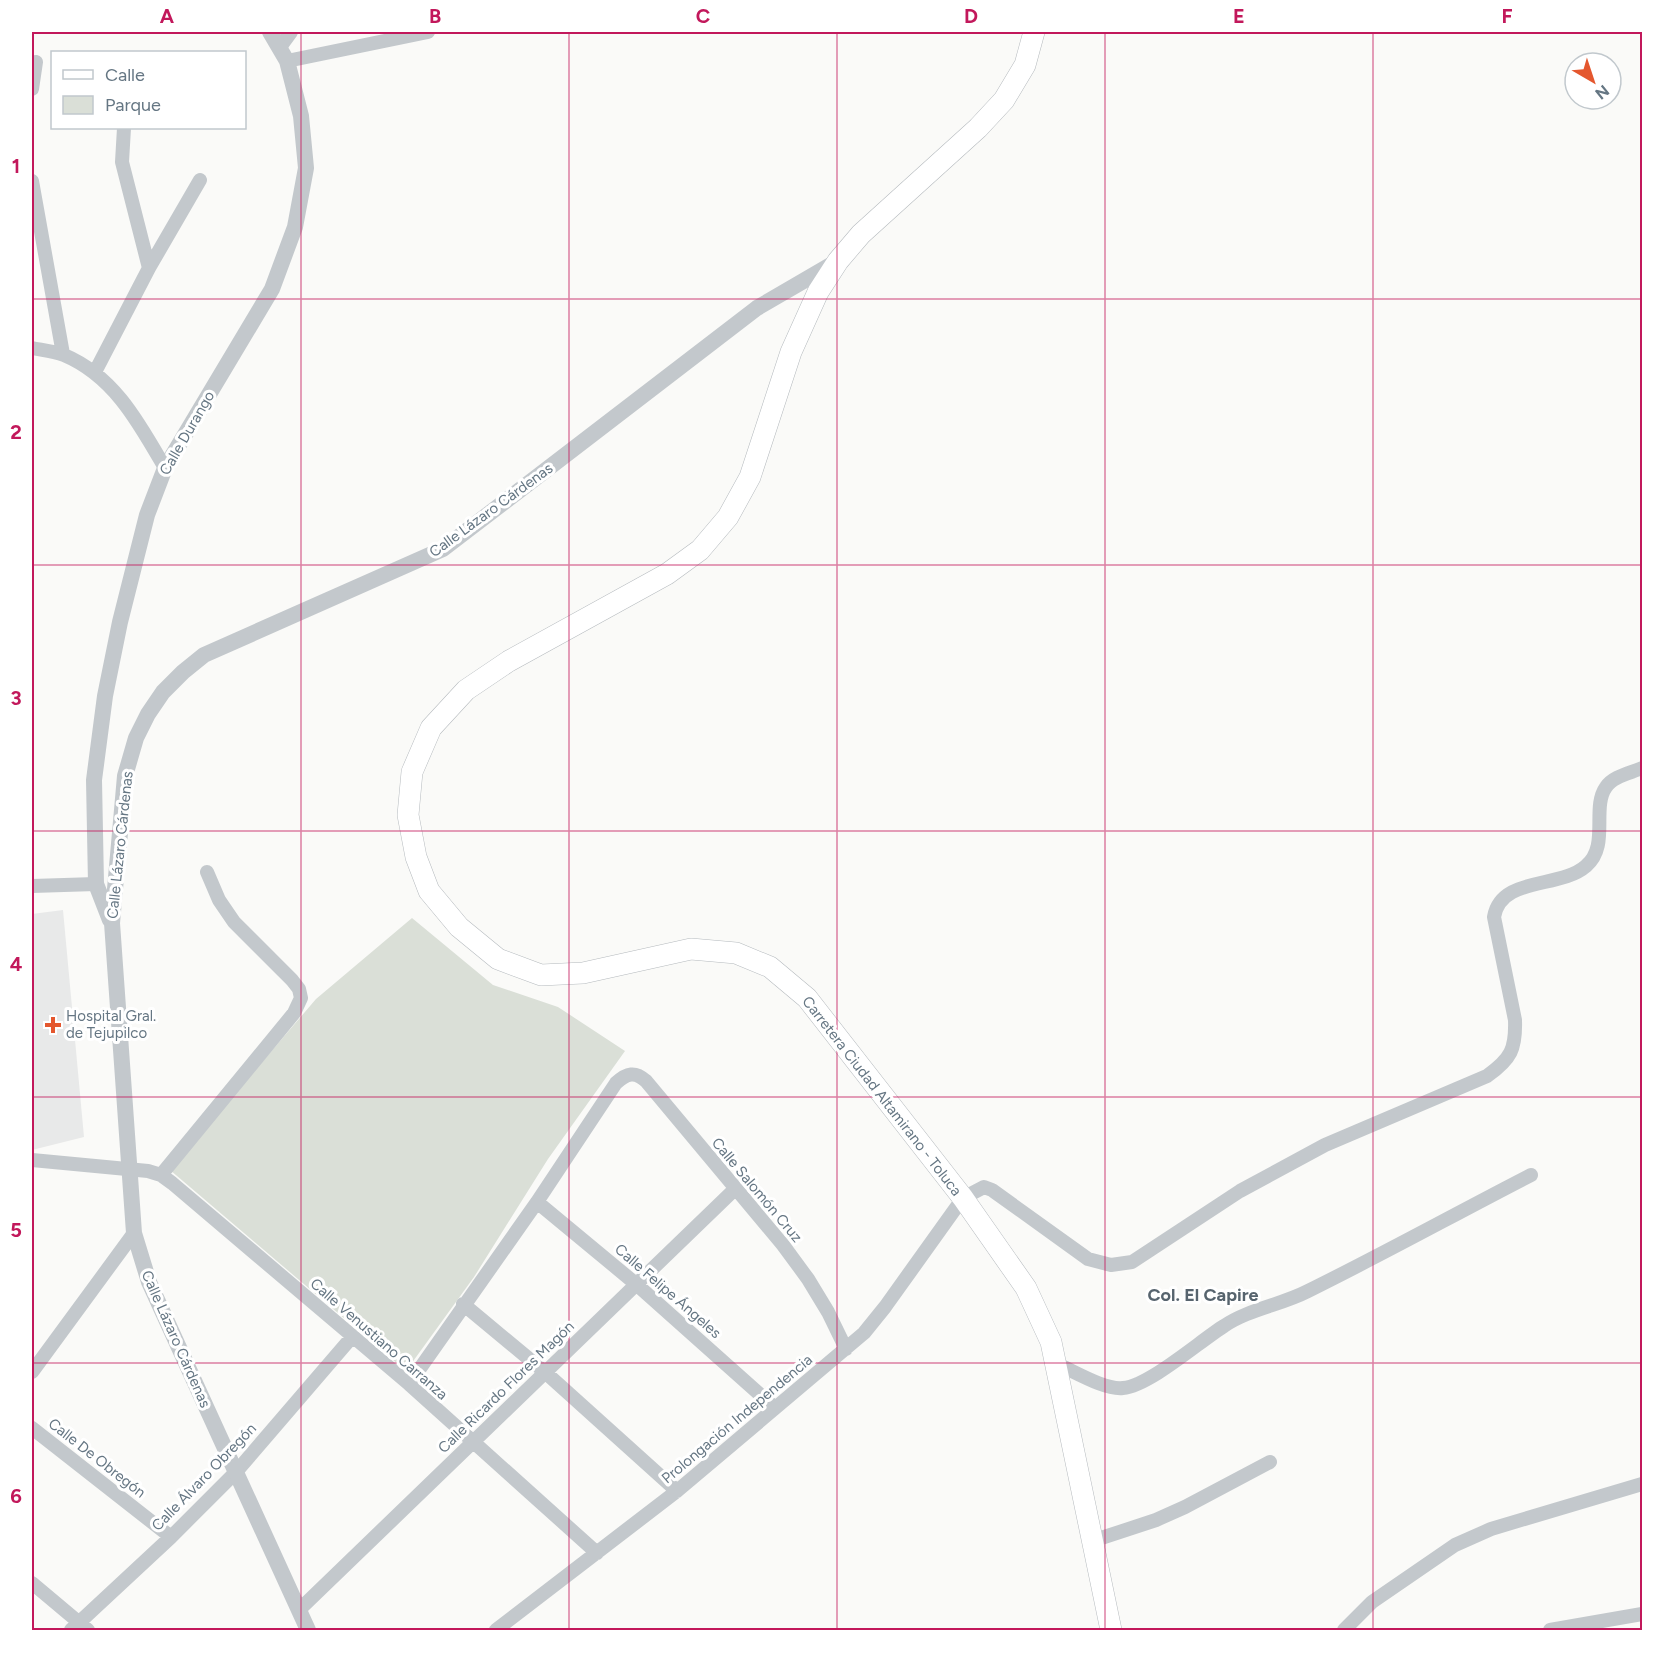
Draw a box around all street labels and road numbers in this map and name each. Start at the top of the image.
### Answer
street label: Calle Durango [156,387,219,478]
street label: Calle Lázaro Cárdenas [426,459,556,561]
street label: Calle Lázaro Cárdenas [103,770,137,920]
street label: Carretera Ciudad Altamirano - Toluca [798,993,966,1199]
street label: Calle Salomón Cruz [708,1134,806,1246]
street label: Calle Felipe Ángeles [611,1240,725,1342]
street label: Calle Lázaro Cárdenas [138,1268,214,1410]
street label: Calle Venustiano Carranza [307,1275,451,1403]
street label: Calle Ricardo Flores Magón [434,1317,578,1457]
street label: Prolongación Independencia [658,1351,816,1487]
street label: Calle De Obregón [45,1414,149,1502]
street label: Calle Álvaro Obregón [148,1419,260,1535]

